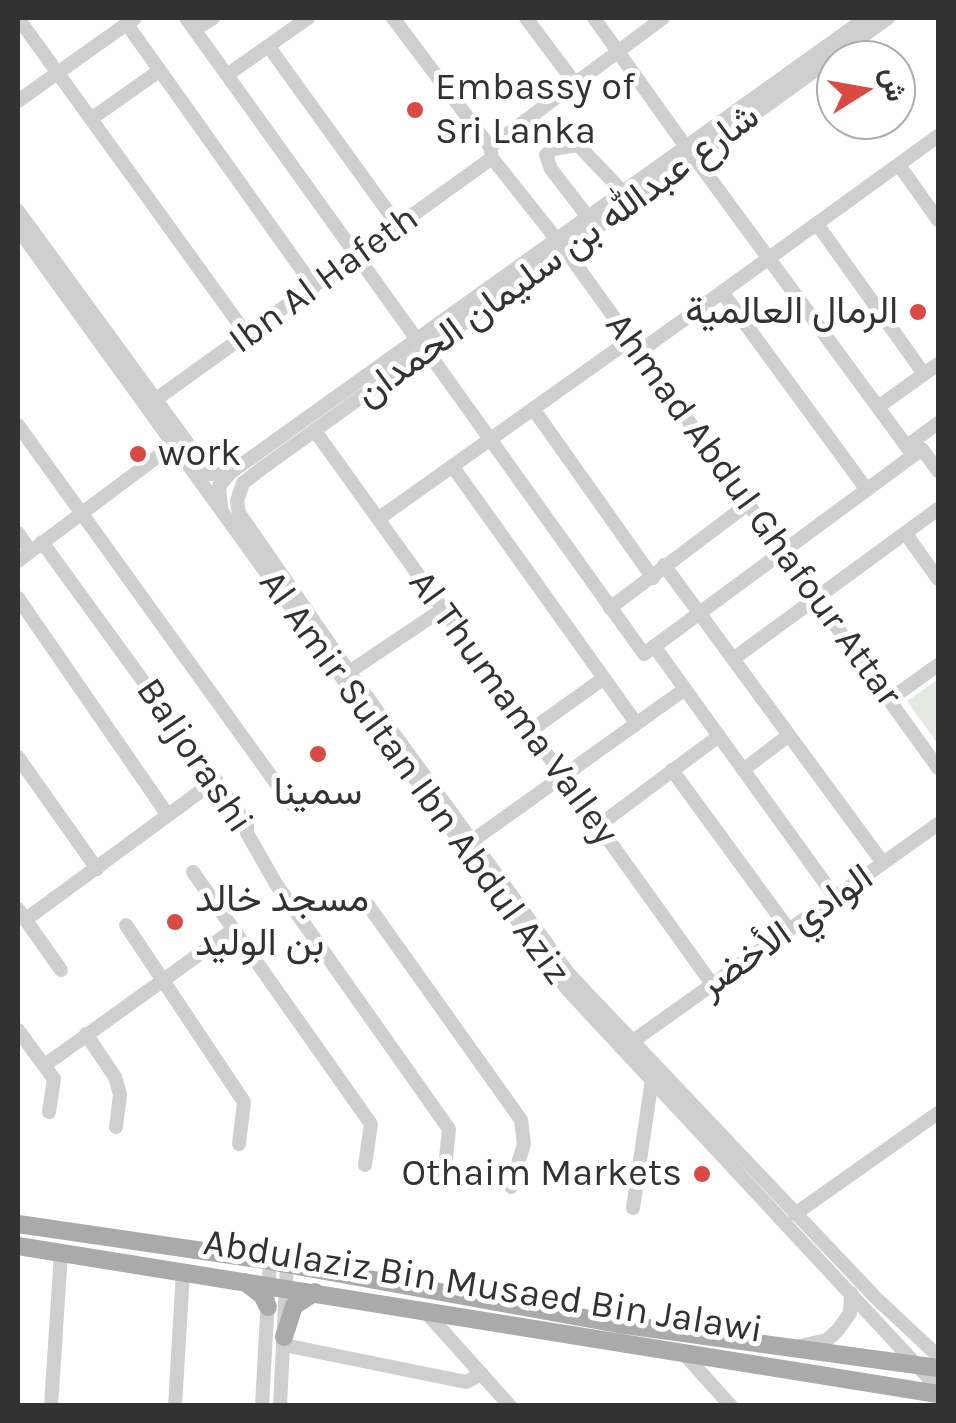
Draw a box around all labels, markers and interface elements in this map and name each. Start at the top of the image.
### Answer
north arrow [816,40,916,140]
place label: Embassy of Sri Lanka [435,65,635,154]
text: ش [875,65,913,104]
street label: شارع عبدالله بن سليمان الحمدان [347,94,769,418]
marker: Embassy of Sri Lanka [404,99,426,121]
street label: Ibn Al Hafeth [221,196,427,364]
place label: الرمال العالمية [685,289,898,335]
marker: الرمال العالمية [907,301,929,323]
street label: Ahmad Abdul Ghafour Attar [595,304,911,716]
place label: work [158,431,241,477]
marker: work [127,443,149,465]
street label: Al Amir Sultan Ibn Abdul Aziz [248,562,580,994]
street label: Al Thumama Valley [398,562,628,854]
street label: Baljorashi [126,670,262,842]
marker: سمينا [307,743,329,765]
place label: سمينا [274,770,362,816]
street label: الوادي الأخضر [690,855,882,1009]
place label: مسجد خالد بن الوليد [195,877,369,966]
marker: مسجد خالد بن الوليد [164,911,186,933]
place label: Othaim Markets [401,1151,682,1197]
marker: Othaim Markets [691,1163,713,1185]
street label: Abdulaziz Bin Musaed Bin Jalawi [200,1220,766,1354]

